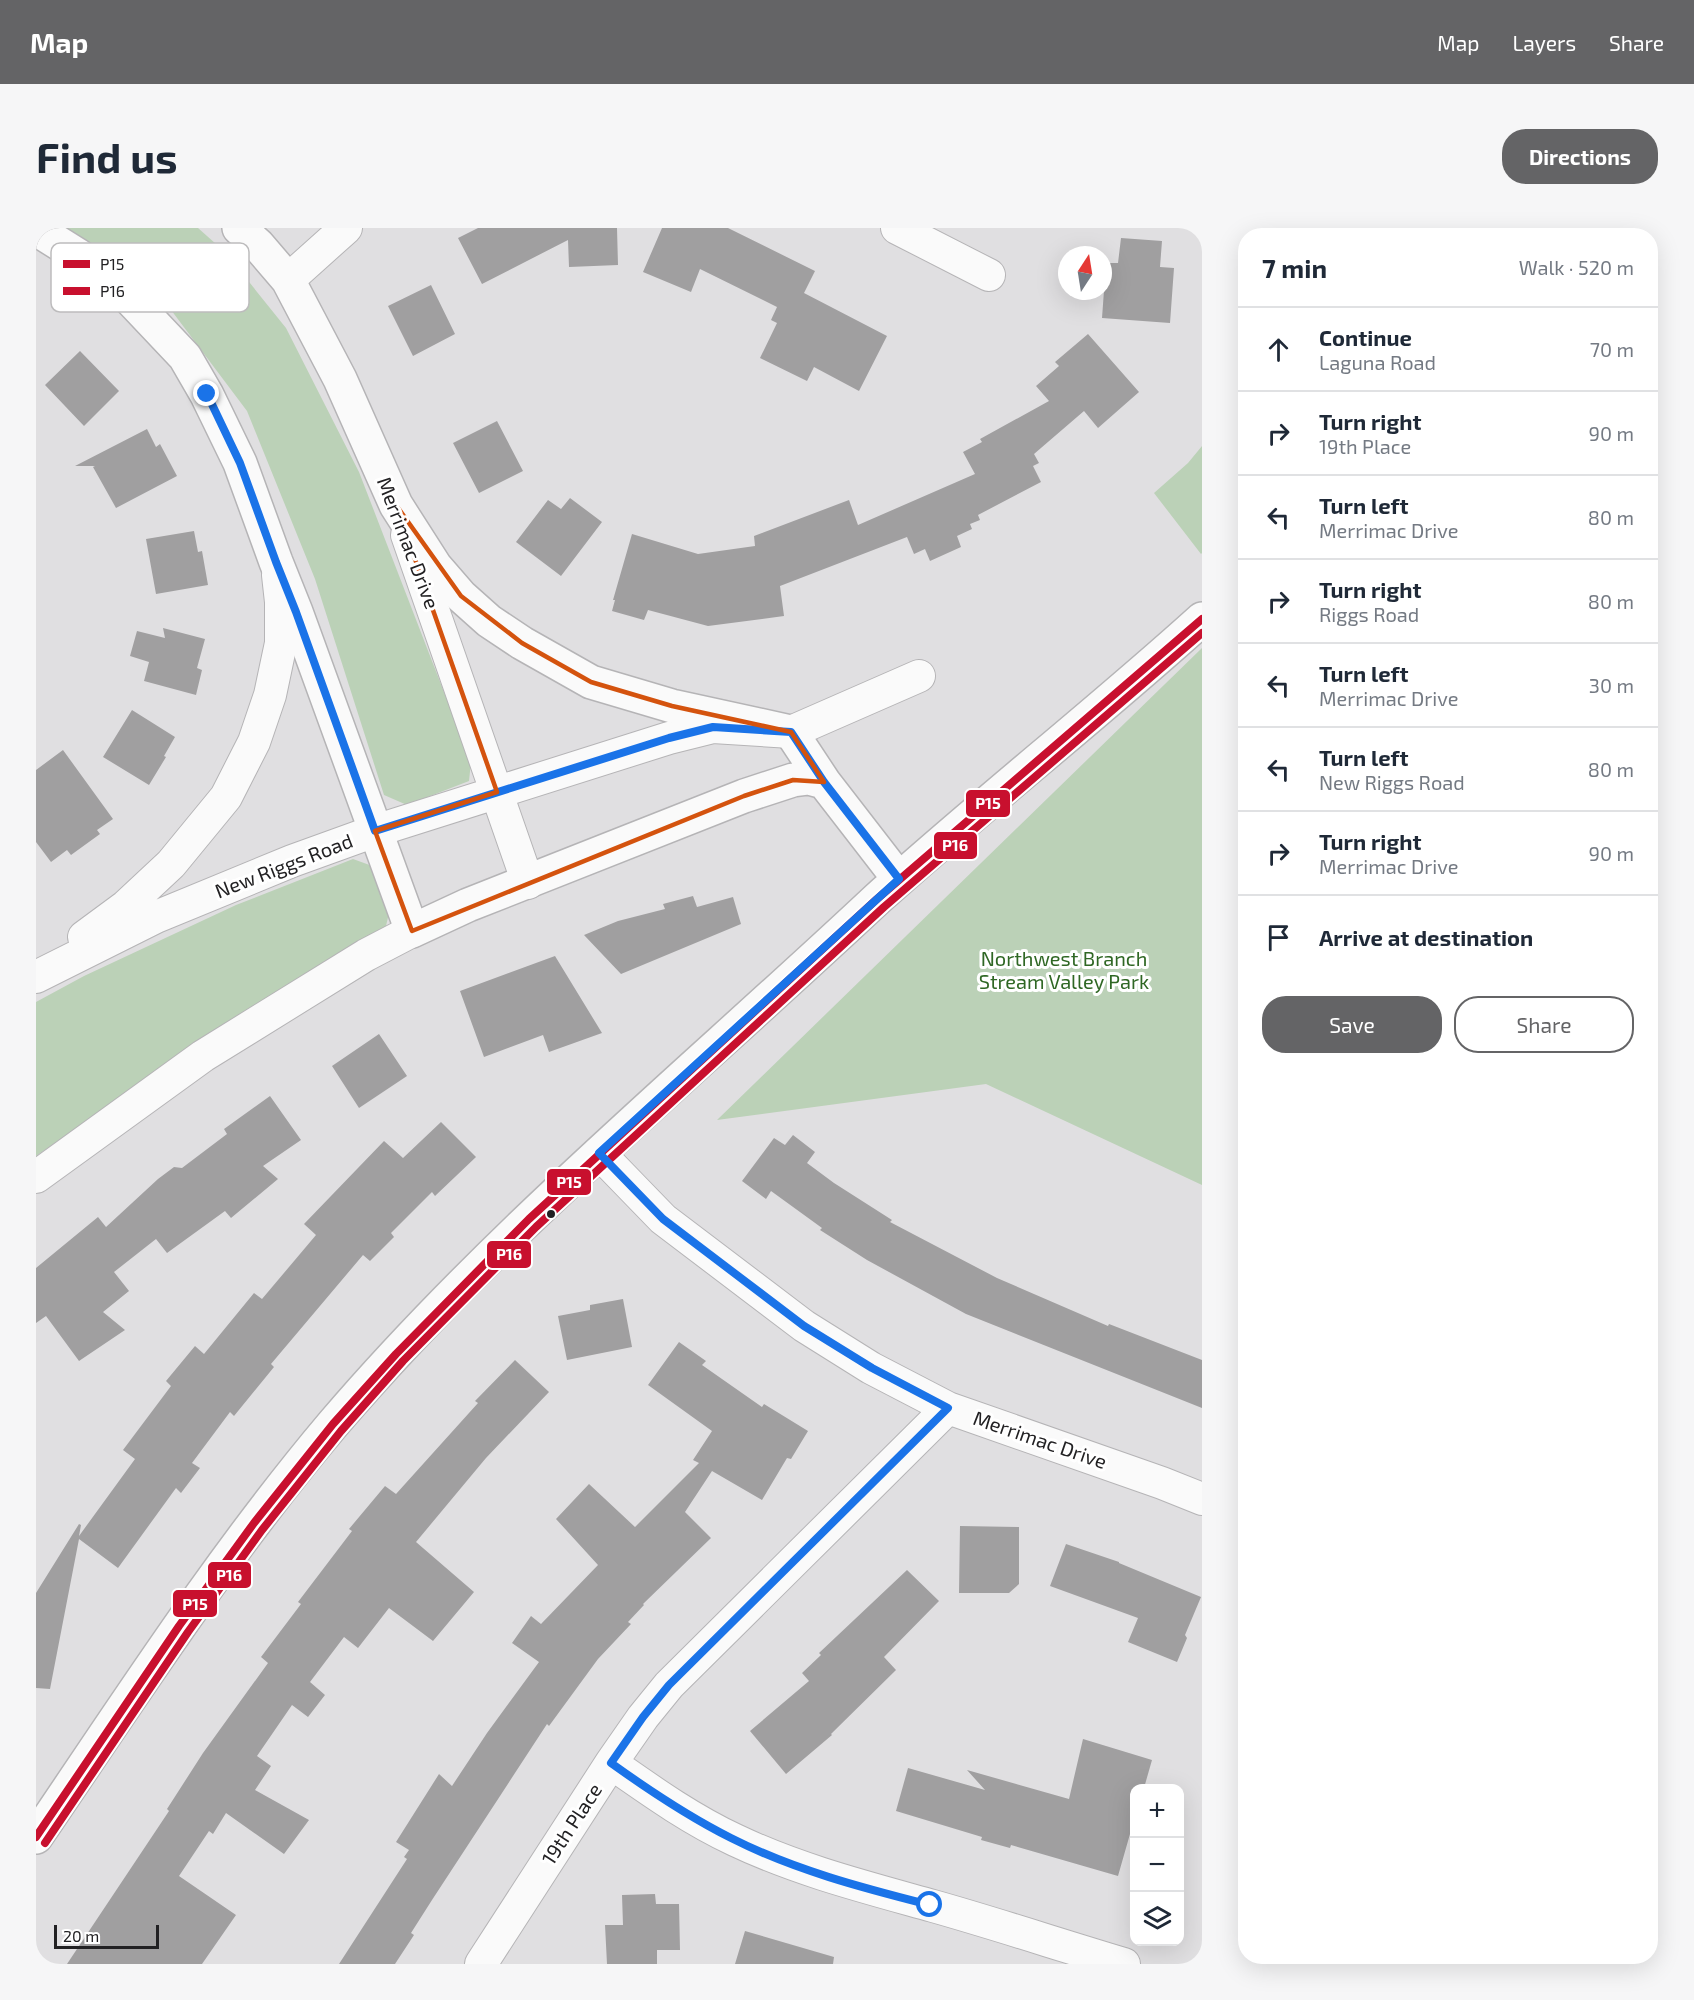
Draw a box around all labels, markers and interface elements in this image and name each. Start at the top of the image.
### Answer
text: Map [30,25,88,59]
text: Map [1437,30,1479,55]
text: Layers [1512,30,1576,55]
text: Share [1609,30,1664,55]
button: Directions [1502,129,1658,184]
text: Find us [36,131,178,181]
legend [51,243,249,312]
north arrow [1058,246,1112,300]
text: 7 min [1262,252,1327,283]
text: P15 [100,254,124,273]
text: Walk · 520 m [1519,255,1634,279]
text: P16 [100,281,125,300]
text: Continue [1319,324,1412,350]
icon: ahead [1262,333,1295,366]
text: 70 m [1590,337,1634,361]
text: Laguna Road [1319,350,1436,374]
route end [193,380,219,406]
text: Turn right [1319,408,1421,434]
icon: right [1262,417,1295,450]
text: 90 m [1589,421,1634,445]
text: 19th Place [1319,434,1411,458]
street label: Merrimac Drive [373,473,445,612]
text: Turn left [1319,492,1408,518]
icon: left [1262,501,1295,534]
text: 80 m [1588,505,1634,529]
text: Merrimac Drive [1319,518,1459,542]
text: Turn right [1319,576,1421,602]
icon: right [1262,585,1295,618]
text: 80 m [1588,589,1634,613]
text: Riggs Road [1319,602,1419,626]
text: Turn left [1319,660,1408,686]
icon: left [1262,669,1295,702]
text: 30 m [1589,673,1634,697]
text: Merrimac Drive [1319,686,1459,710]
text: Turn left [1319,744,1408,770]
icon: left [1262,753,1295,786]
text: 80 m [1588,757,1634,781]
text: New Riggs Road [1319,770,1465,794]
line badge: P15 [965,789,1011,818]
text: P15 [975,793,1001,812]
street label: New Riggs Road [211,828,356,902]
text: Turn right [1319,828,1421,854]
line badge: P16 [933,831,978,860]
text: P16 [942,835,968,854]
icon: right [1262,837,1295,870]
text: 90 m [1589,841,1634,865]
text: Merrimac Drive [1319,854,1459,878]
icon: arrive [1262,921,1295,954]
text: Arrive at destination [1319,924,1533,950]
park label: Northwest Branch Stream Valley Park [979,946,1149,993]
button: Save [1262,996,1442,1053]
button: Share [1454,996,1634,1053]
line badge: P15 [546,1168,592,1196]
text: P15 [556,1172,582,1191]
unlabelled marker [545,1208,557,1220]
line badge: P16 [486,1240,532,1269]
text: P16 [496,1244,522,1263]
street label: Merrimac Drive [970,1405,1110,1473]
line badge: P16 [207,1561,252,1589]
text: P16 [216,1565,242,1584]
line badge: P15 [172,1589,218,1618]
text: P15 [182,1594,208,1613]
street label: 19th Place [536,1778,606,1869]
map controls [1130,1784,1184,1946]
button: + [1130,1784,1184,1838]
button: − [1130,1838,1184,1892]
route start [916,1891,942,1917]
button: layers [1130,1892,1184,1946]
scale bar [54,1922,159,1950]
text: 20 m [63,1926,99,1945]

